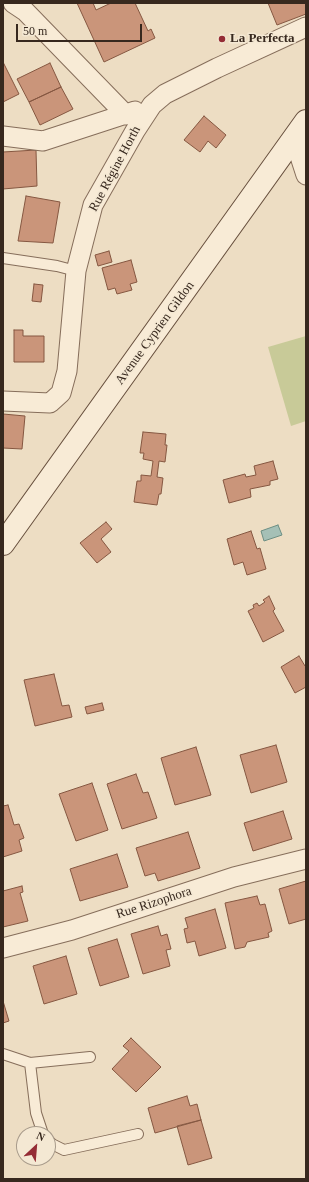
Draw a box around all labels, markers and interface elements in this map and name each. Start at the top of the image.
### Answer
scale bar [18,16,144,42]
text: 50 m [23,24,47,38]
place label: La Perfecta [230,31,295,47]
marker: La Perfecta [217,34,227,44]
street label: Rue Régine Horth [86,124,144,214]
street label: Avenue Cyprien Gildon [112,278,198,388]
street label: Rue Rizophora [114,883,194,923]
north arrow [16,1126,56,1166]
text: N [35,1129,47,1143]

